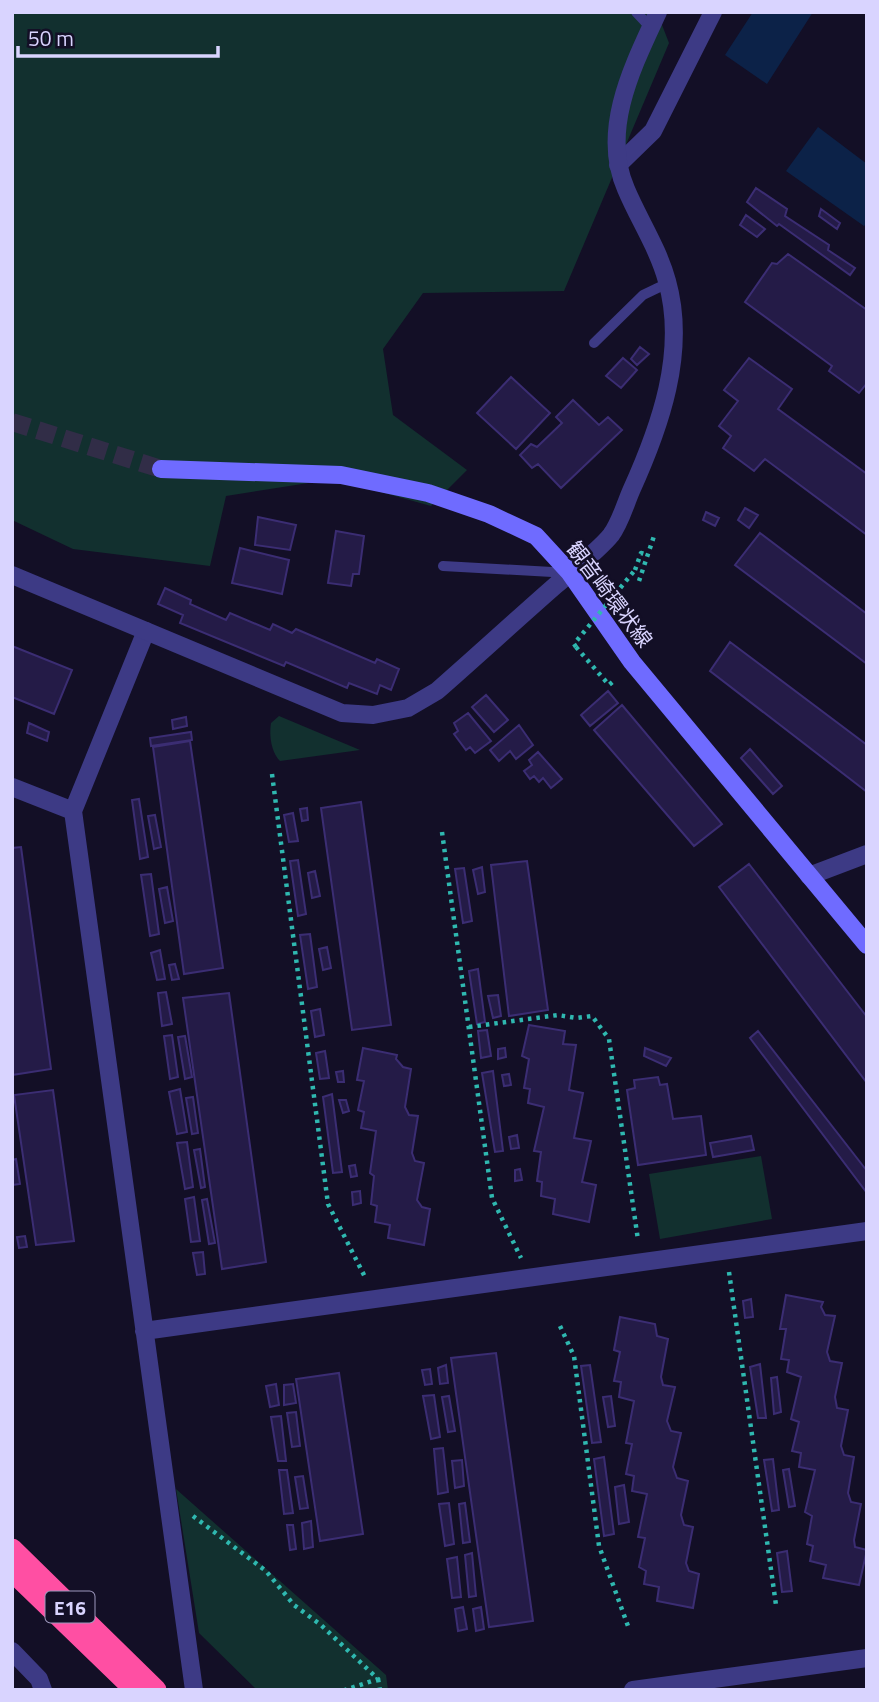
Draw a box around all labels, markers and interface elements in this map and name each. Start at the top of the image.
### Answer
scale bar [18,14,217,58]
text: 50 m [28,22,74,54]
street label: 観音崎環状線 [559,534,661,654]
road number: E16 [46,1592,94,1623]

